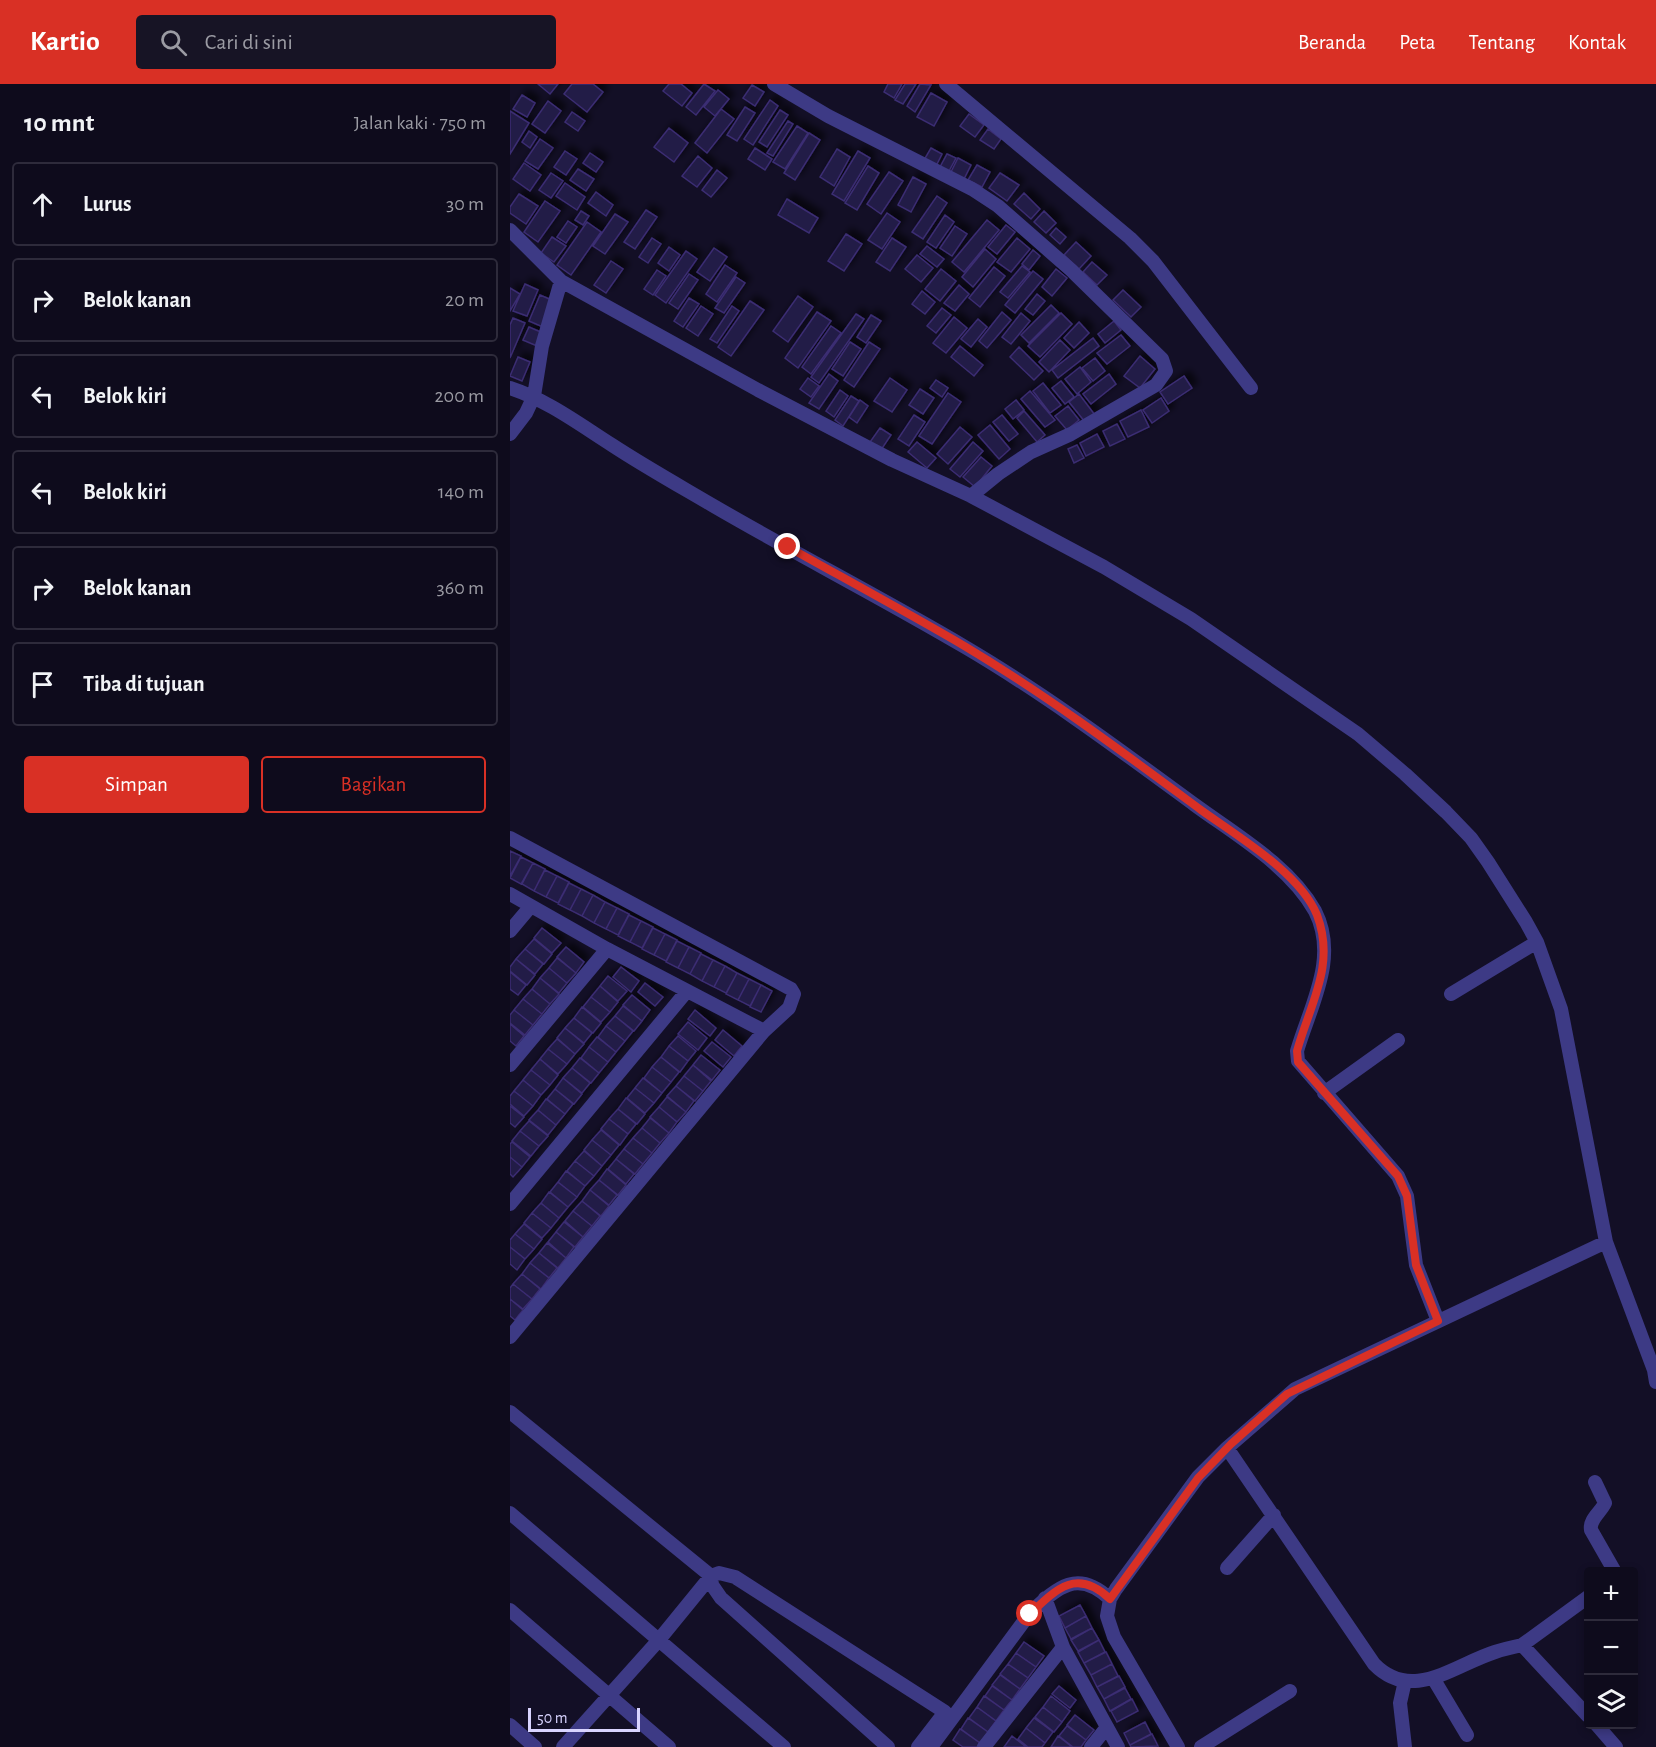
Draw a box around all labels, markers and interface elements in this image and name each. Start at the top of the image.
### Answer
search box [136,15,556,69]
icon: search [157,26,190,59]
text: Kartio [30,28,100,56]
text: Cari di sini [205,31,293,53]
text: Beranda [1298,32,1366,53]
text: Peta [1399,32,1435,53]
text: Tentang [1468,32,1535,53]
text: Kontak [1568,32,1626,53]
text: 10 mnt [24,110,94,136]
text: Jalan kaki · 750 m [354,113,486,133]
icon: ahead [26,188,59,221]
text: Lurus [83,193,132,215]
text: 30 m [446,194,484,214]
icon: right [26,284,59,317]
text: Belok kanan [83,289,191,311]
text: 20 m [445,290,484,310]
icon: left [26,380,59,413]
text: Belok kiri [83,385,167,407]
text: 200 m [434,386,484,406]
icon: left [26,476,59,509]
text: Belok kiri [83,481,167,503]
text: 140 m [438,482,484,502]
route end [774,533,800,559]
icon: right [26,572,59,605]
text: Belok kanan [83,577,191,599]
text: 360 m [437,578,484,598]
icon: arrive [26,668,59,701]
text: Tiba di tujuan [83,673,205,695]
button: Simpan [24,756,249,813]
button: Bagikan [261,756,486,813]
map controls [1584,1567,1638,1729]
button: + [1584,1567,1638,1621]
route start [1016,1600,1042,1626]
button: − [1584,1621,1638,1675]
button: layers [1584,1675,1638,1729]
scale bar [528,1705,640,1732]
text: 50 m [537,1710,568,1726]

